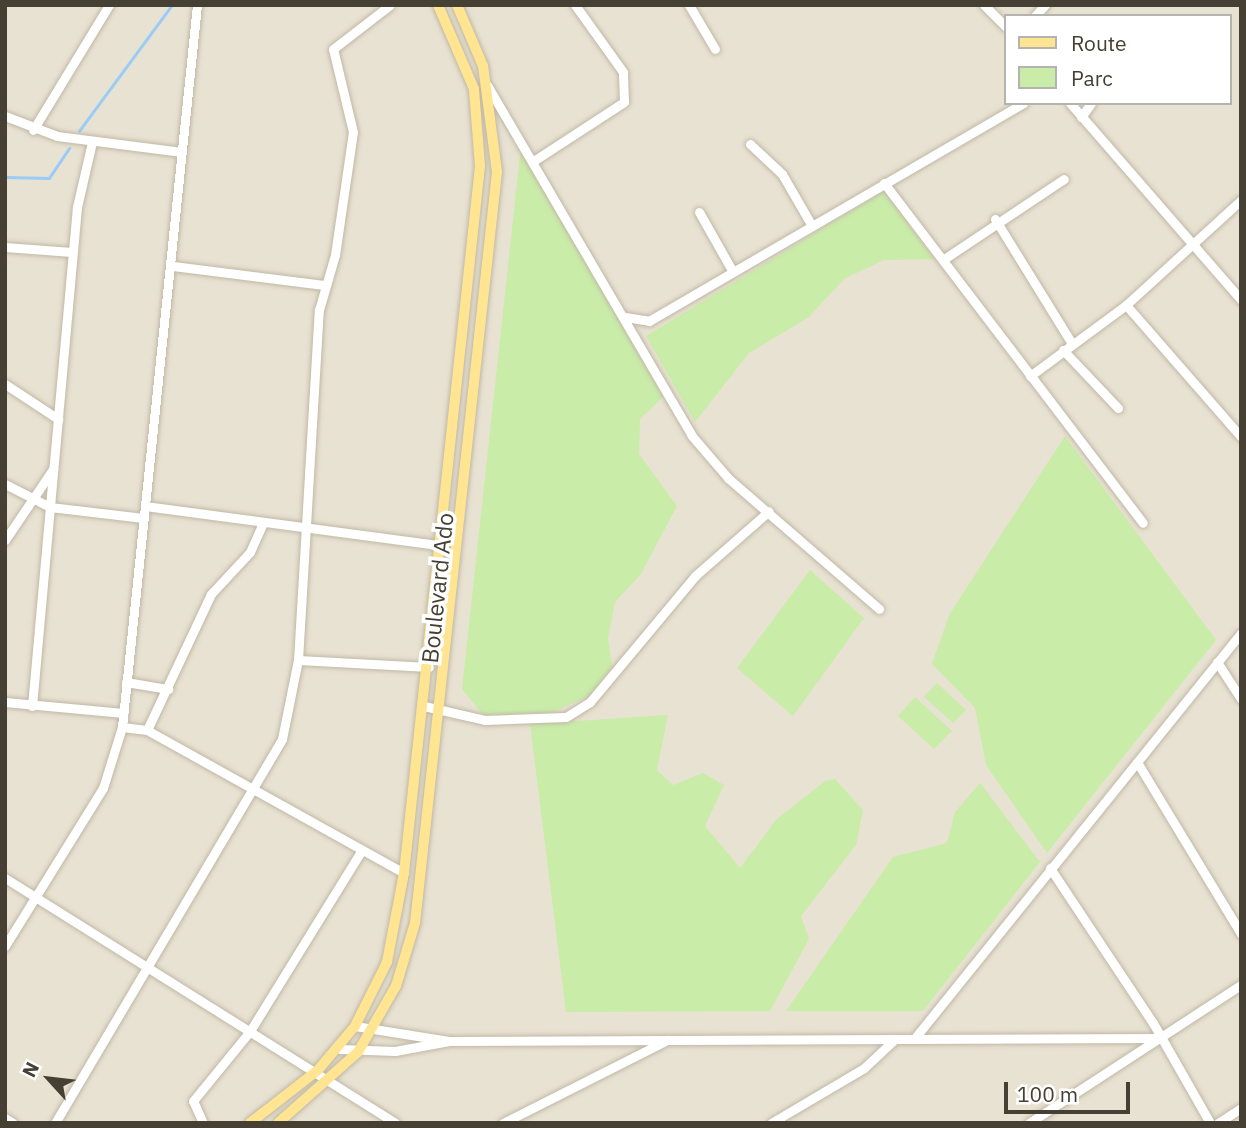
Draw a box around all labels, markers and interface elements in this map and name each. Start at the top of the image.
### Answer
legend [1004,14,1232,105]
text: Route [1071,29,1127,57]
text: Parc [1071,64,1113,92]
street label: Boulevard Ado [415,511,459,665]
north arrow [14,1044,84,1114]
text: N [16,1058,44,1081]
scale bar [1008,1068,1134,1112]
text: 100 m [1017,1080,1078,1108]

